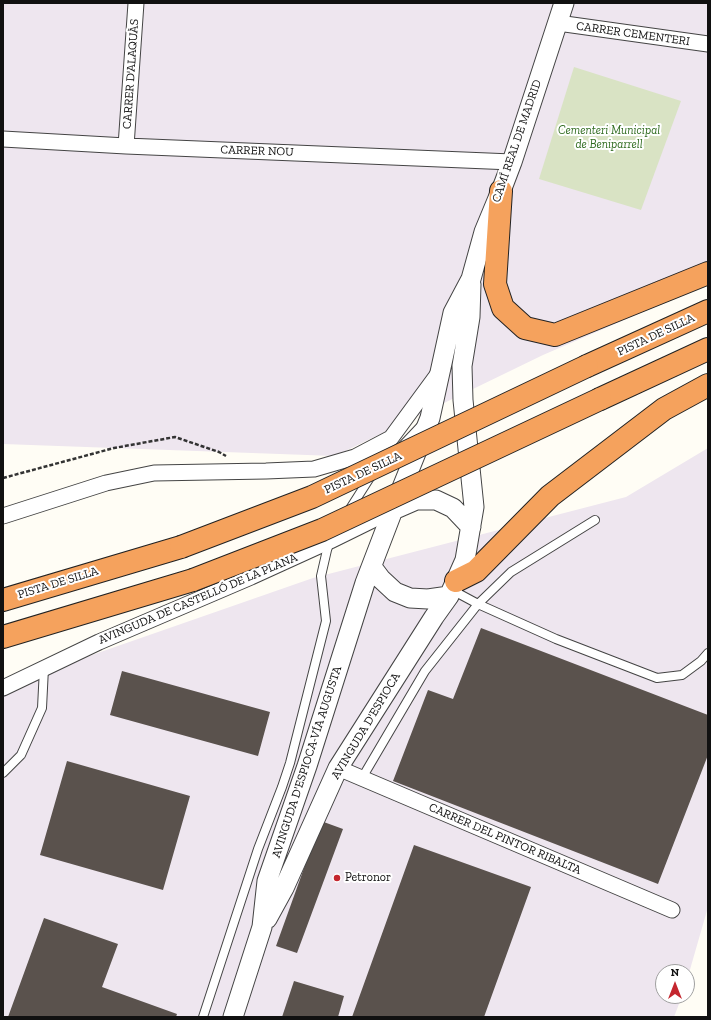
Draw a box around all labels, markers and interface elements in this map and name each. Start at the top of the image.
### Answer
street label: CARRER D'ALAQUÀS [120,18,142,130]
street label: CARRER CEMENTERI [575,19,691,49]
street label: CAMÍ REAL DE MADRID [489,78,545,204]
park label: Cementeri Municipal de Beniparrell [558,124,660,152]
street label: CARRER NOU [220,143,294,159]
street label: PISTA DE SILLA [615,311,697,359]
street label: PISTA DE SILLA [322,449,404,497]
street label: AVINGUDA DE CASTELLÓ DE LA PLANA [96,550,300,648]
street label: PISTA DE SILLA [16,564,100,602]
street label: AVINGUDA D'ESPIOCA-VÍA AUGUSTA [269,664,345,860]
street label: AVINGUDA D'ESPIOCA [328,670,404,782]
street label: CARRER DEL PINTOR RIBALTA [427,800,583,878]
place label: Petronor [345,871,391,885]
marker: Petronor [332,873,342,883]
north arrow [655,964,695,1004]
text: N [671,966,679,979]

